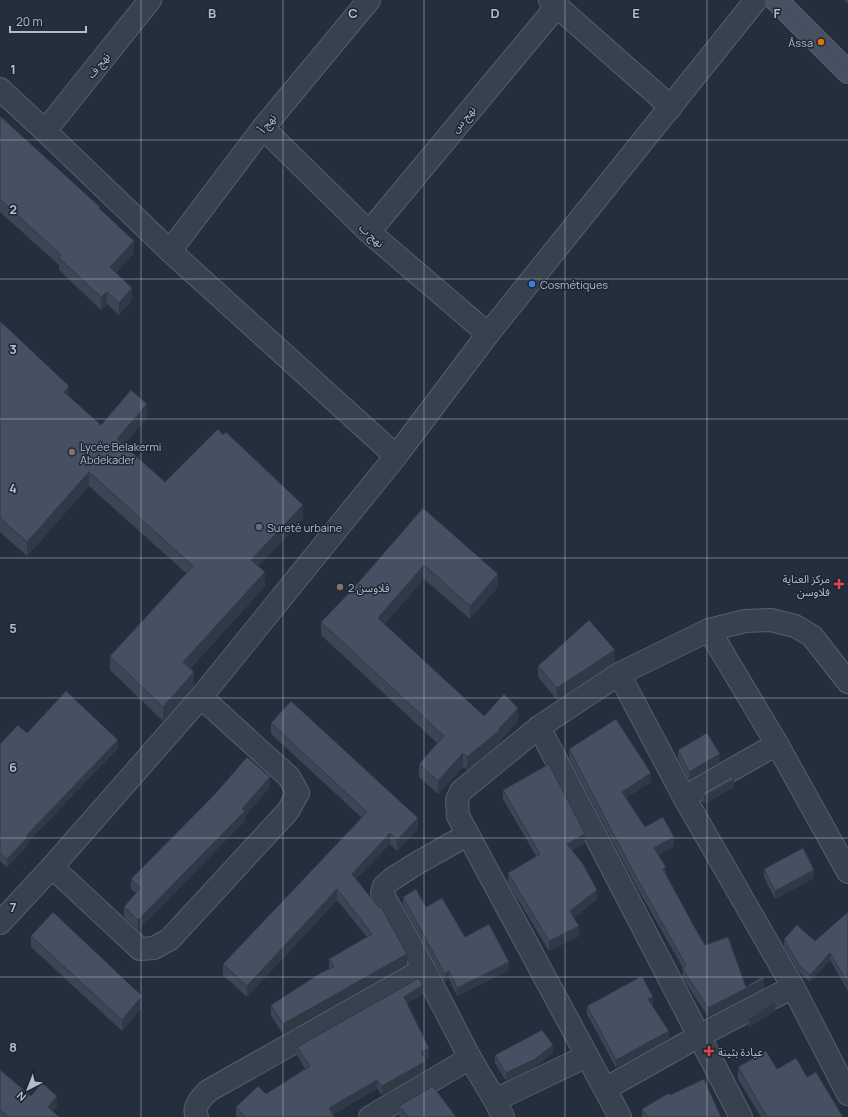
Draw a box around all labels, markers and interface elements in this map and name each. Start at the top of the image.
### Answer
text: B [208,4,216,22]
text: C [348,4,358,22]
text: D [490,4,500,22]
text: E [632,4,640,22]
text: F [774,4,781,22]
scale bar [10,8,86,34]
text: 20 m [16,13,43,30]
place label: Âssa [788,35,813,50]
marker: Âssa [816,37,826,47]
street label: نهج ف [83,49,114,82]
text: 1 [10,60,16,78]
street label: نهج س [447,102,480,136]
street label: نهج أ [255,110,280,136]
text: 2 [9,200,17,218]
street label: نهج ب [356,220,388,251]
place label: Cosmétiques [540,277,608,292]
marker: Cosmétiques [527,279,537,289]
text: 3 [9,340,17,358]
place label: Lycée Belakermi Abdekader [80,439,161,467]
marker: Lycée Belakermi Abdekader [67,447,77,457]
text: 4 [9,479,17,497]
place label: Sureté urbaine [267,520,343,535]
marker: Sureté urbaine [254,522,264,532]
place label: مركز العناية فلاوسن [782,571,830,599]
marker: مركز العناية فلاوسن [833,578,845,590]
place label: فلاوسن 2 [348,580,390,595]
marker: فلاوسن 2 [335,582,345,592]
text: 5 [9,619,17,637]
text: 6 [9,758,17,776]
text: 7 [10,898,17,916]
text: 8 [9,1038,17,1056]
place label: عيادة بثينة [718,1044,763,1059]
marker: عيادة بثينة [703,1045,715,1057]
north arrow [8,1069,48,1109]
text: N [13,1089,29,1105]

